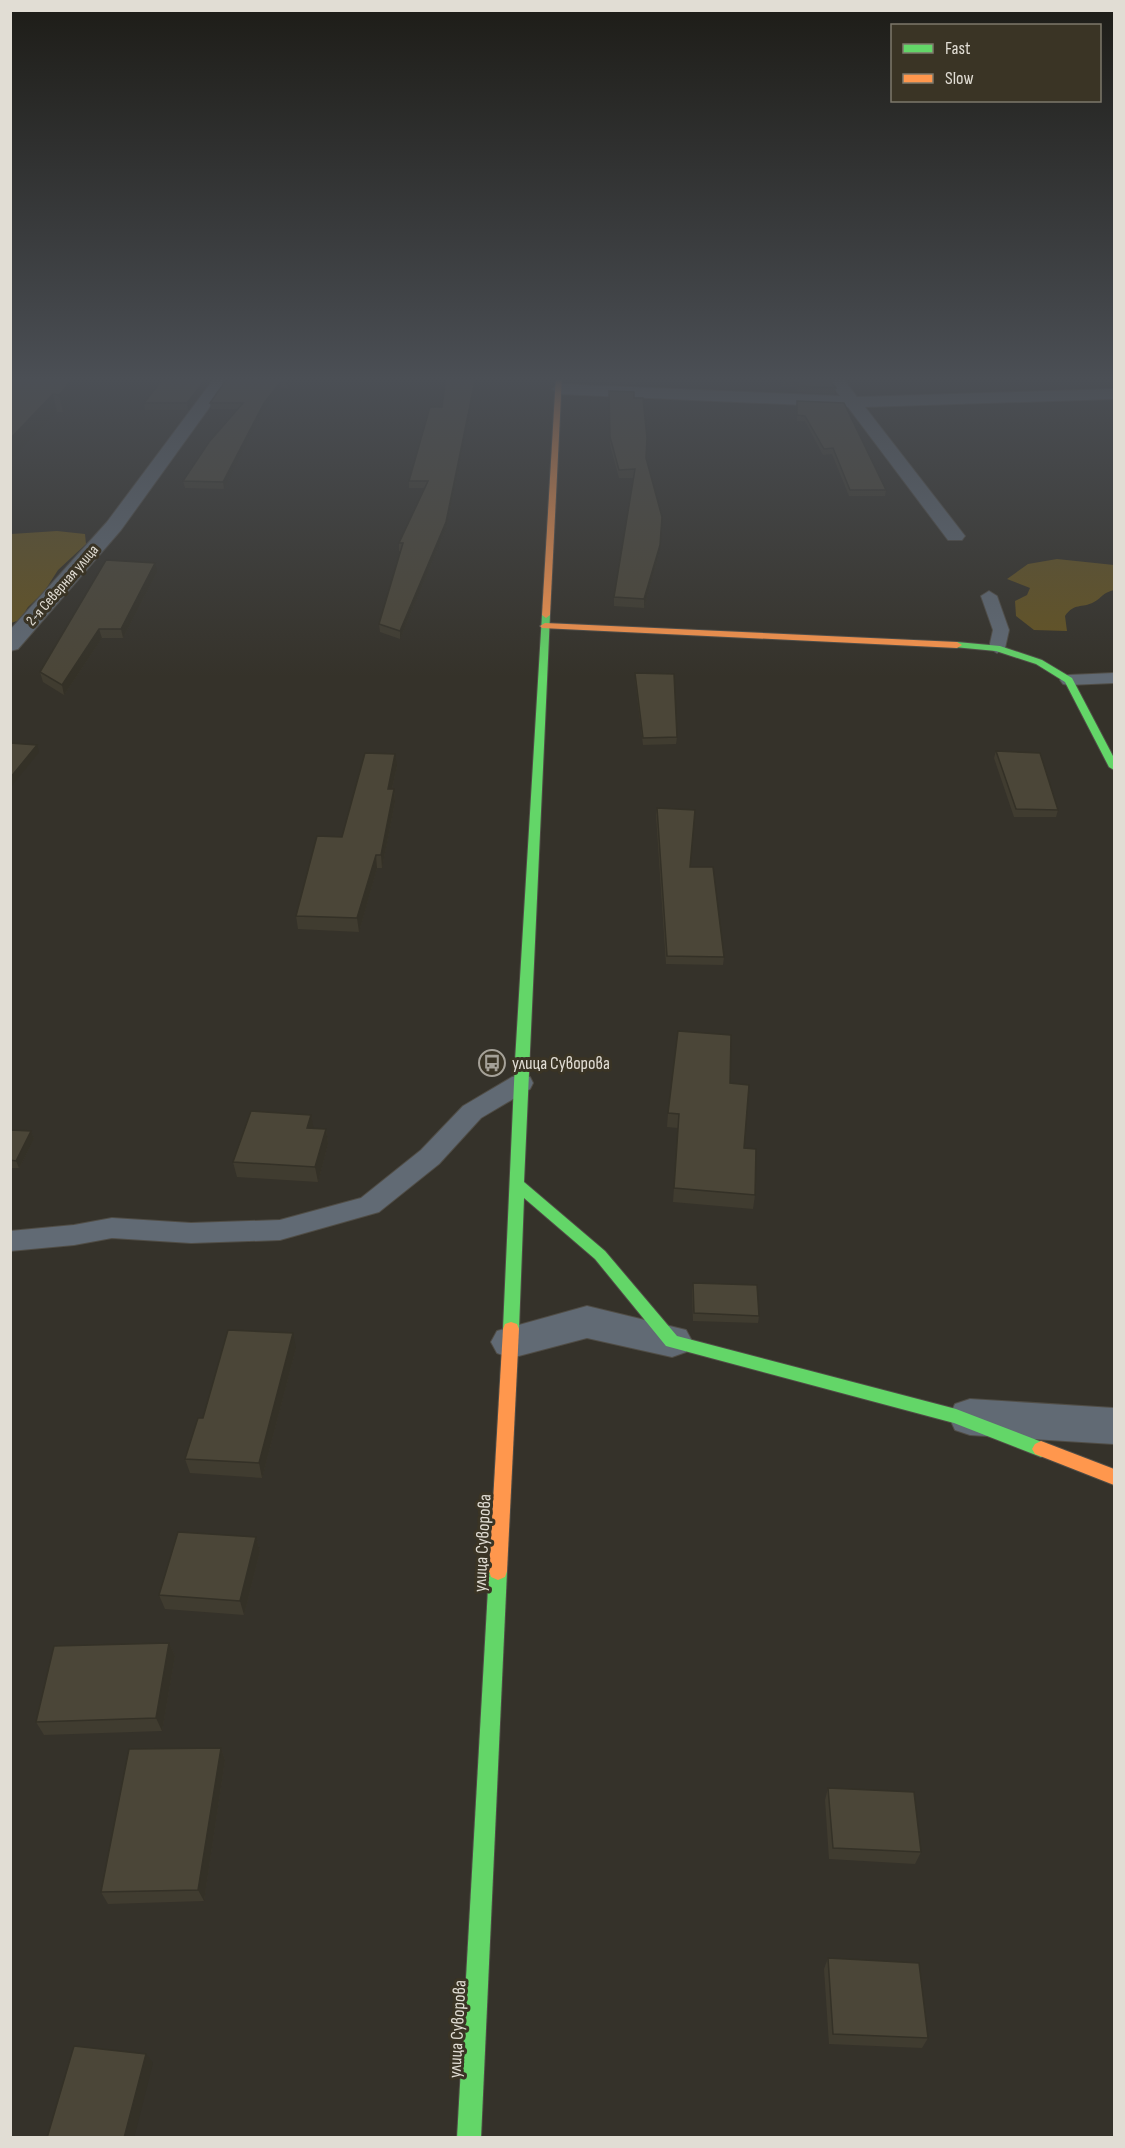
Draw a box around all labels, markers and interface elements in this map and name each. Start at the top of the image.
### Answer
legend [891,24,1101,102]
text: Fast [945,38,971,59]
text: Slow [945,68,974,89]
street label: 2-я Северная улица [22,541,103,630]
bus stop icon: улица Суворова [477,1048,507,1078]
place label: улица Суворова [512,1053,610,1074]
street label: улица Суворова [469,1494,496,1592]
street label: улица Суворова [444,1980,471,2078]

